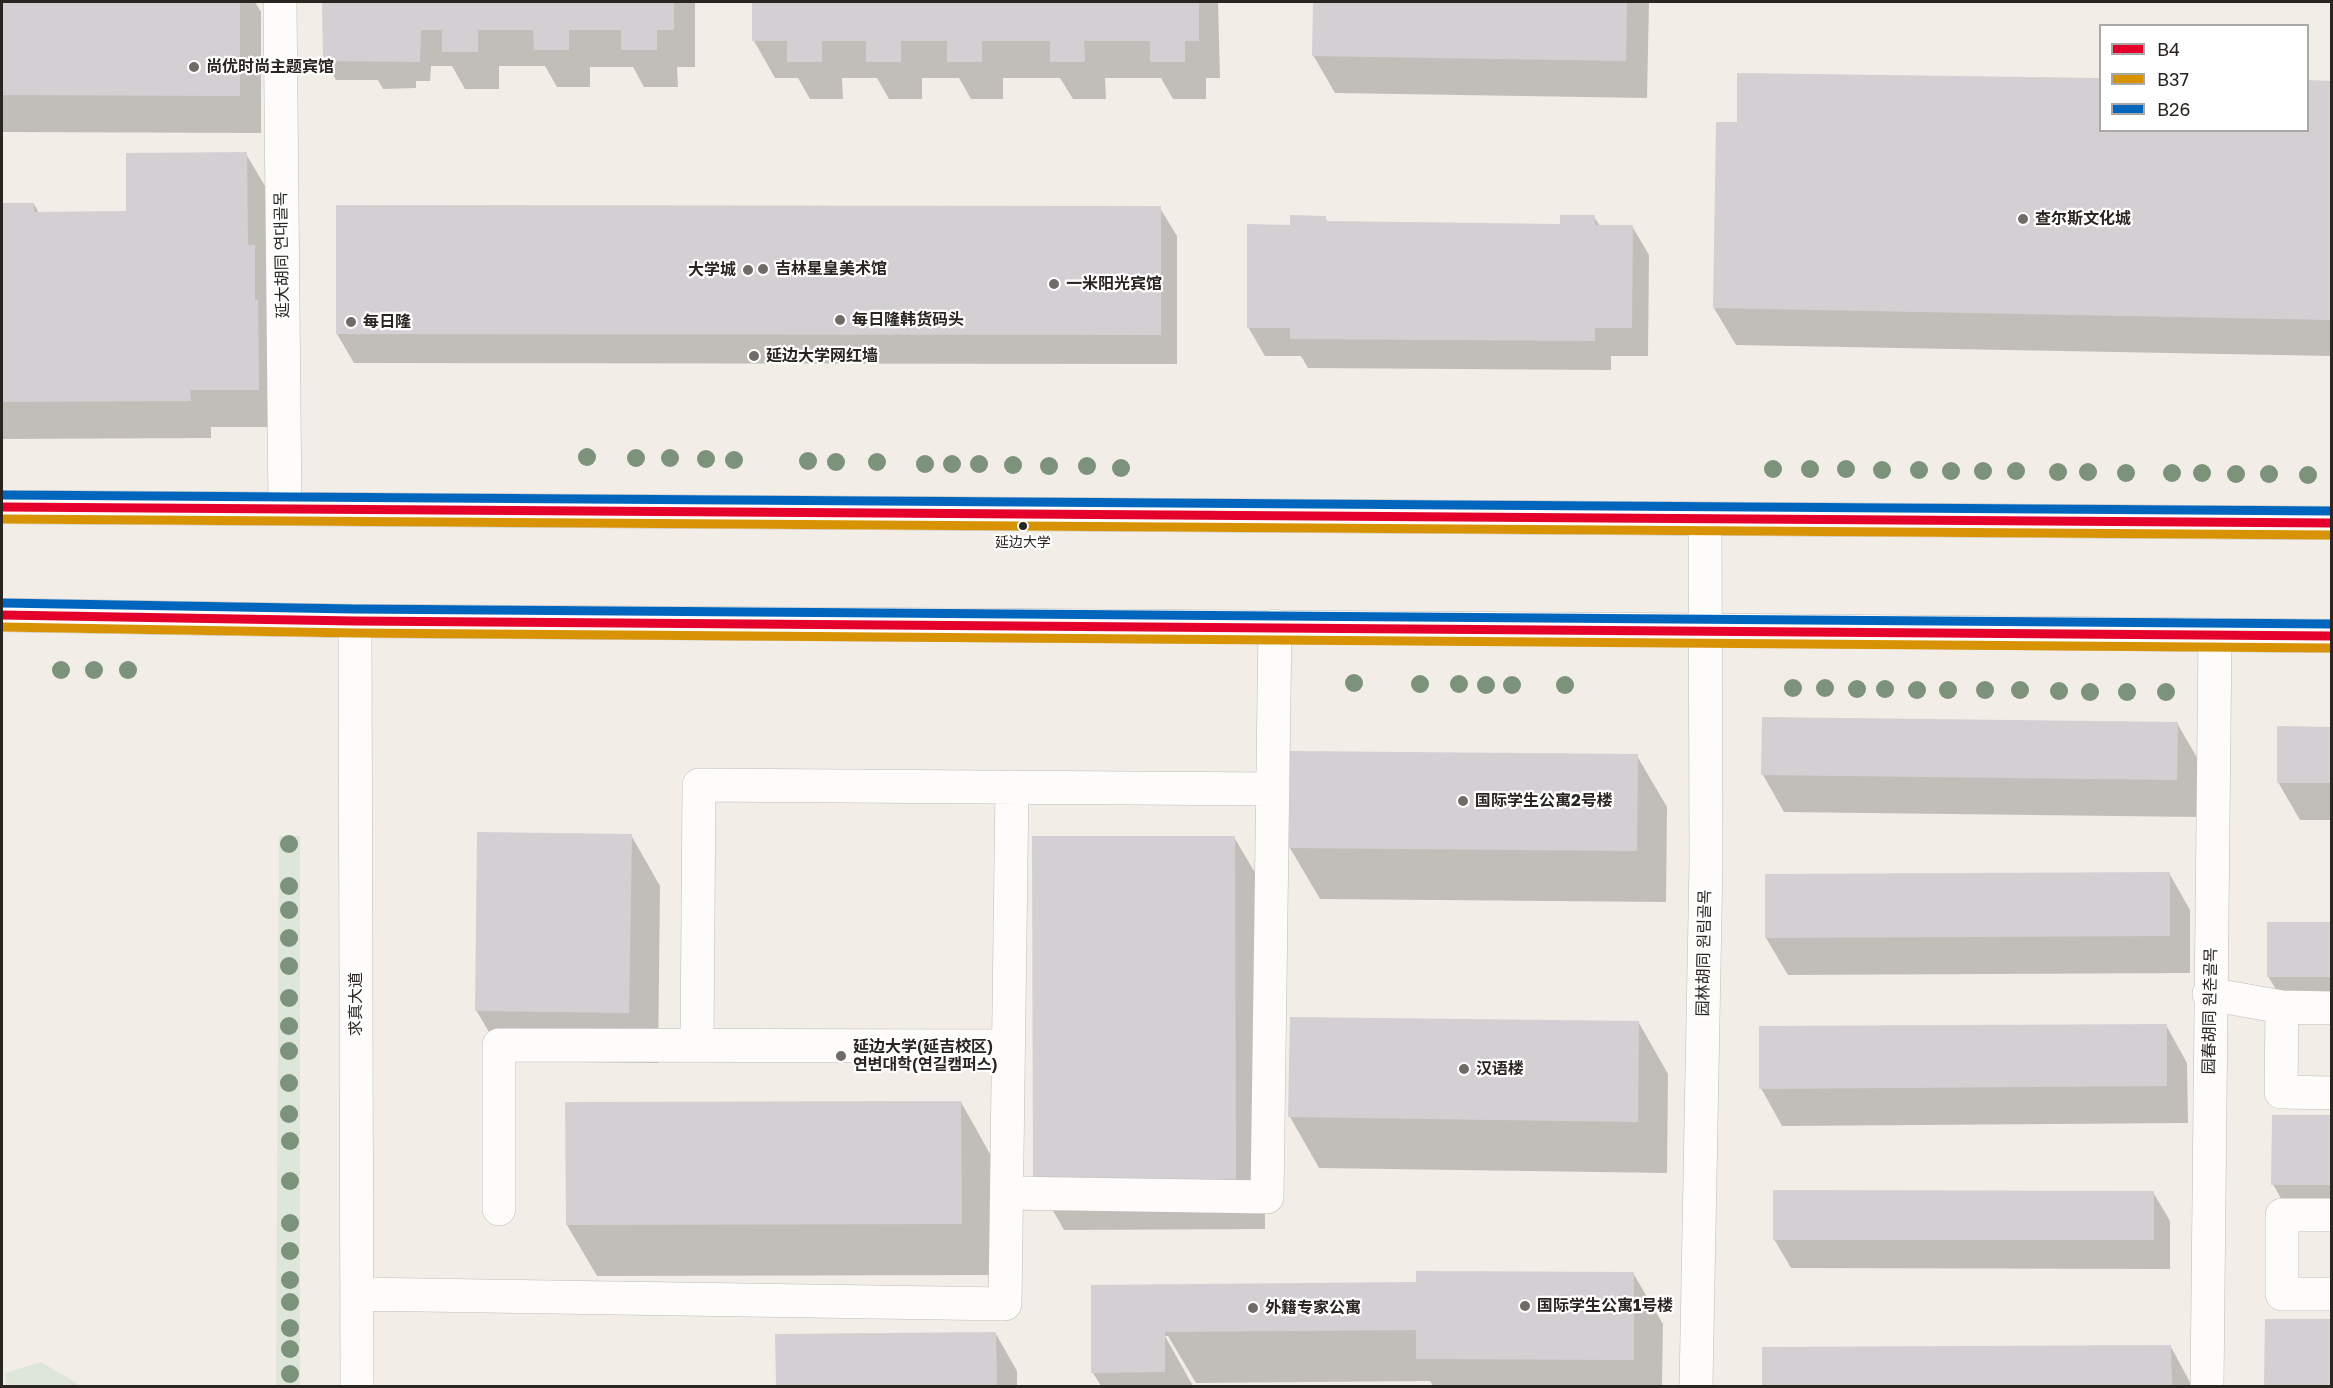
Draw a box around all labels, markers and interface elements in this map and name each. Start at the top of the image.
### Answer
legend [2099,24,2309,132]
text: B4 [2157,38,2180,60]
place label: 尚优时尚主题宾馆 [206,57,334,77]
marker: 尚优时尚主题宾馆 [187,60,201,74]
text: B37 [2157,68,2189,90]
text: B26 [2157,98,2190,120]
street label: 延大胡同 연대골목 [271,191,293,319]
place label: 查尔斯文化城 [2035,209,2131,229]
marker: 查尔斯文化城 [2016,212,2030,226]
place label: 吉林星皇美术馆 [775,259,887,279]
place label: 大学城 [688,260,736,280]
marker: 吉林星皇美术馆 [756,262,770,276]
marker: 大学城 [741,263,755,277]
place label: 一米阳光宾馆 [1066,274,1162,294]
marker: 一米阳光宾馆 [1047,277,1061,291]
place label: 每日隆韩货码头 [852,310,964,330]
place label: 每日隆 [363,312,411,332]
marker: 每日隆韩货码头 [833,313,847,327]
marker: 每日隆 [344,315,358,329]
place label: 延边大学网红墙 [766,346,878,366]
marker: 延边大学网红墙 [747,349,761,363]
marker: 延边大学 [1017,520,1029,532]
place label: 延边大学 [995,535,1051,551]
place label: 国际学生公寓2号楼 [1475,791,1613,811]
marker: 国际学生公寓2号楼 [1456,794,1470,808]
street label: 园林胡同 원림골목 [1693,889,1715,1017]
street label: 园春胡同 원춘골목 [2199,947,2221,1075]
street label: 求真大道 [346,972,366,1036]
place label: 延边大学(延吉校区) 연변대학(연길캠퍼스) [853,1037,998,1075]
marker: 延边大学(延吉校区) 연변대학(연길캠퍼스) [834,1049,848,1063]
place label: 汉语楼 [1476,1059,1524,1079]
marker: 汉语楼 [1457,1062,1471,1076]
place label: 国际学生公寓1号楼 [1537,1296,1673,1316]
place label: 外籍专家公寓 [1265,1298,1361,1318]
marker: 国际学生公寓1号楼 [1518,1299,1532,1313]
marker: 外籍专家公寓 [1246,1301,1260,1315]

